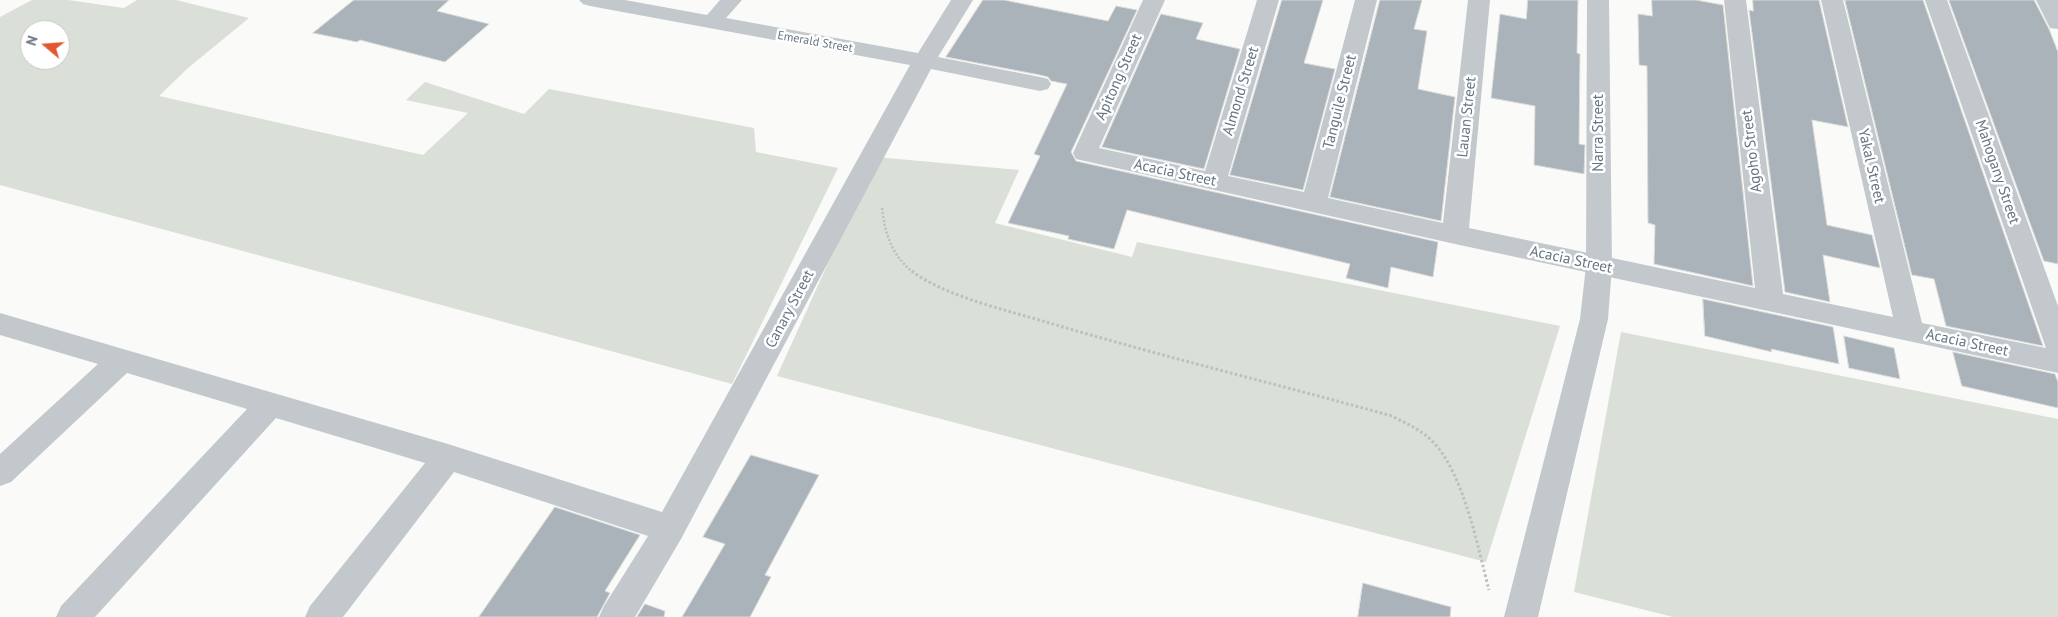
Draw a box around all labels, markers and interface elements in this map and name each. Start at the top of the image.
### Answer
north arrow [20,20,70,70]
street label: Emerald Street [776,28,854,56]
street label: Apitong Street [1092,31,1146,123]
text: N [22,34,42,48]
street label: Almond Street [1219,44,1263,138]
street label: Tanguile Street [1320,53,1360,151]
street label: Lauan Street [1454,76,1480,158]
street label: Narra Street [1590,94,1608,172]
street label: Agoho Street [1738,109,1766,193]
street label: Mahogany Street [1971,118,2023,226]
street label: Yakal Street [1854,127,1888,205]
street label: Acacia Street [1132,156,1218,190]
street label: Acacia Street [1528,243,1614,277]
street label: Canary Street [762,267,818,351]
street label: Acacia Street [1924,326,2010,360]

